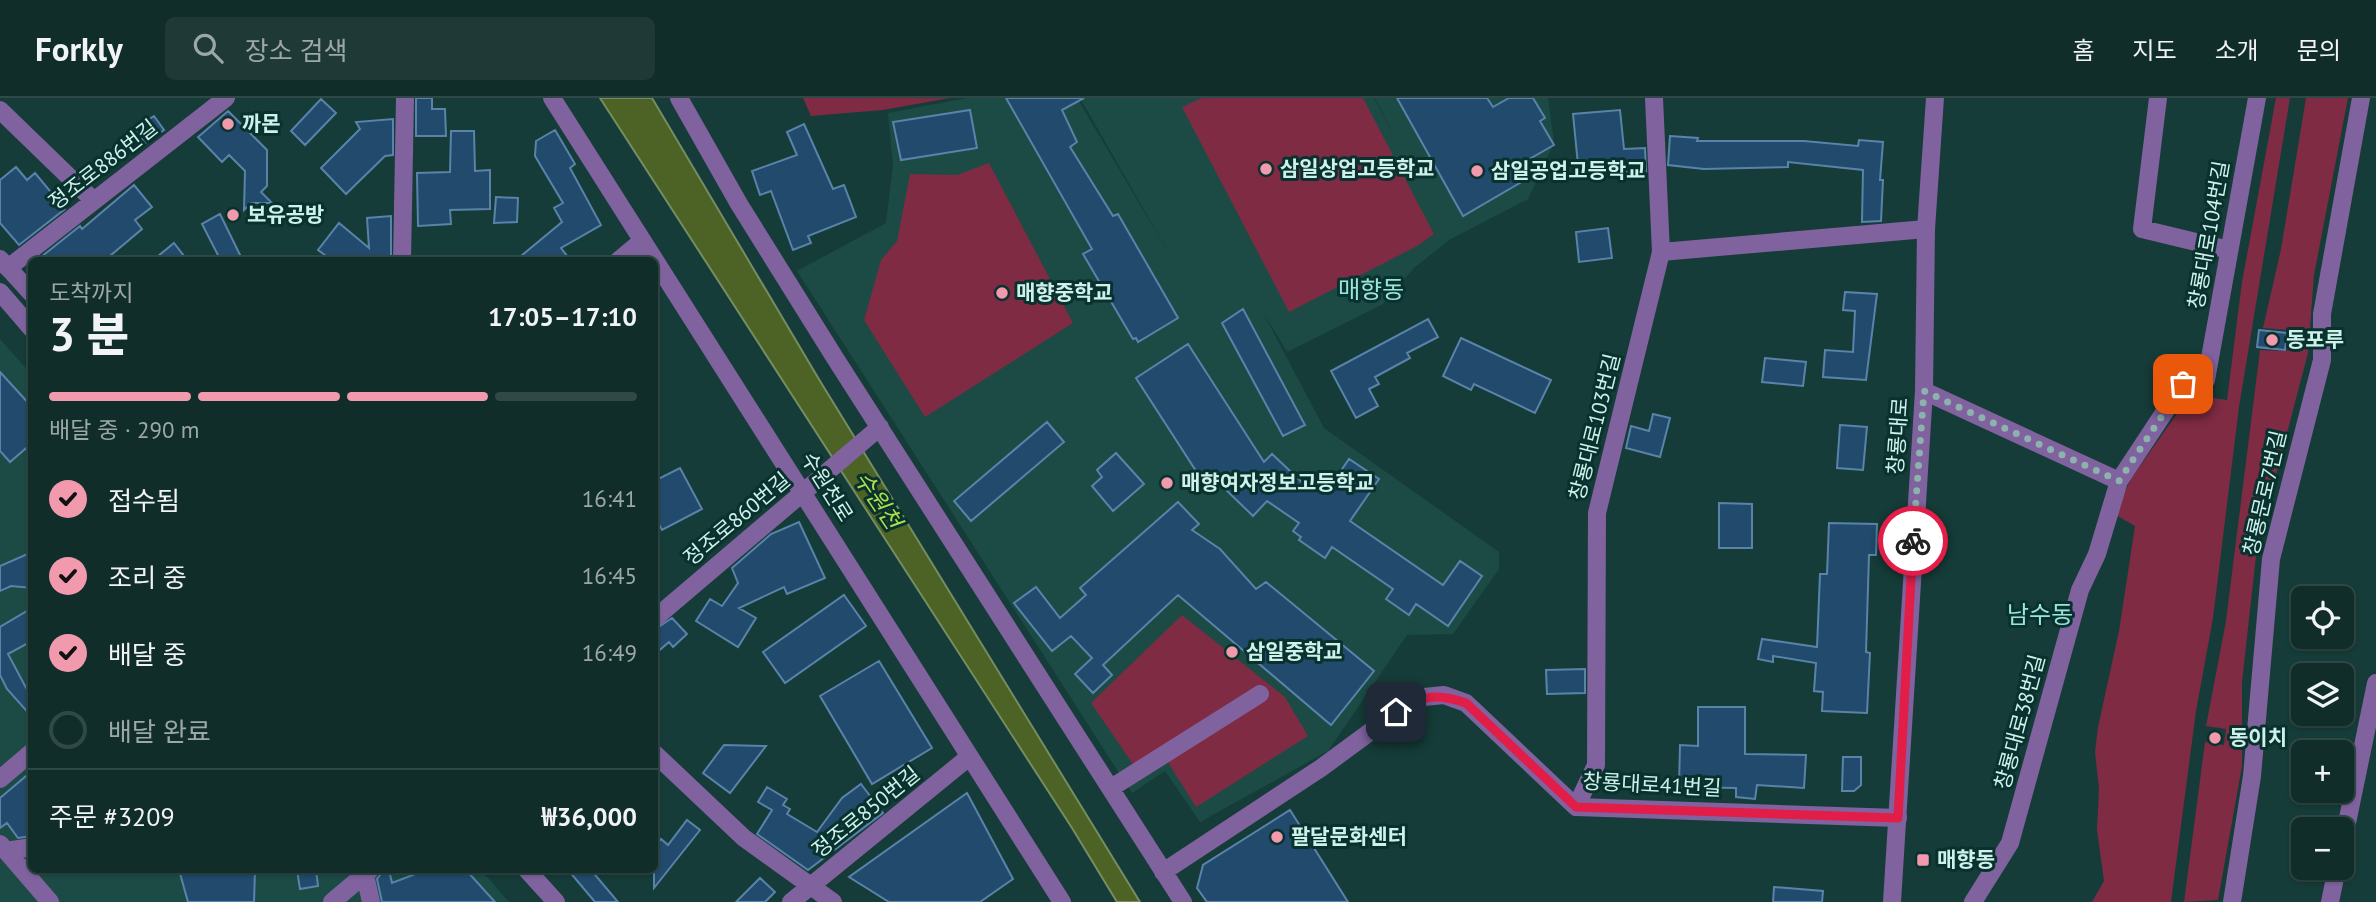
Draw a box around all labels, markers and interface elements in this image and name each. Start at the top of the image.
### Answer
search box [165,17,655,80]
text: Forkly [35,27,123,70]
icon: search [189,29,227,67]
text: 장소 검색 [245,34,347,67]
text: 홈 [2072,35,2094,66]
text: 지도 [2132,35,2177,66]
text: 소개 [2215,35,2259,66]
text: 문의 [2297,35,2341,66]
place label: 까몬 [242,110,281,137]
street label: 정조로886번길 [43,114,163,216]
marker: 까몬 [220,116,236,132]
place label: 삼일상업고등학교 [1280,155,1435,182]
place label: 삼일공업고등학교 [1491,157,1646,184]
street label: 창룡대로104번길 [2182,159,2235,311]
marker: 삼일상업고등학교 [1258,161,1274,177]
marker: 삼일공업고등학교 [1469,163,1485,179]
place label: 보유공방 [247,201,324,228]
marker: 보유공방 [225,207,241,223]
district label: 매향동 [1338,274,1404,305]
text: 도착까지 [49,278,134,307]
place label: 매향중학교 [1016,279,1113,306]
marker: 매향중학교 [994,285,1010,301]
text: 17:05–17:10 [488,300,637,333]
text: 3 분 [49,304,129,364]
place label: 동포루 [2286,326,2344,353]
marker: 동포루 [2264,332,2280,348]
street label: 창룡대로103번길 [1563,351,1626,503]
pin [2153,354,2213,414]
icon: bag [2164,365,2202,403]
street label: 창룡대로 [1881,396,1914,475]
text: 배달 중 · 290 m [49,415,199,444]
street label: 창룡문로7번길 [2237,428,2292,558]
street label: 수원천로 [795,447,859,527]
water label: 수원천 [849,465,910,536]
street label: 정조로860번길 [678,466,796,571]
place label: 매향여자정보고등학교 [1181,469,1374,496]
marker: 매향여자정보고등학교 [1159,475,1175,491]
icon: check [49,480,87,518]
text: 접수됨 [108,484,180,517]
text: 16:41 [582,484,637,513]
courier [1878,506,1948,576]
icon: bike [1894,522,1932,560]
icon: check [49,557,87,595]
text: 조리 중 [108,561,187,594]
text: 16:45 [582,561,637,590]
map controls [2291,586,2354,880]
button: locate [2291,586,2354,649]
district label: 남수동 [2007,599,2073,630]
icon: check [49,634,87,672]
text: 배달 중 [108,638,187,671]
text: 16:49 [582,638,637,667]
place label: 삼일중학교 [1246,638,1343,665]
marker: 삼일중학교 [1224,644,1240,660]
street label: 창룡대로38번길 [1989,651,2051,792]
button: layers [2291,663,2354,726]
pin [1366,682,1426,742]
icon: home [1377,693,1415,731]
text: 배달 완료 [108,715,211,748]
place label: 동이치 [2229,724,2287,751]
marker: 동이치 [2207,730,2223,746]
button: + [2291,740,2354,803]
street label: 정조로850번길 [806,760,925,863]
street label: 창룡대로41번길 [1582,767,1722,802]
text: 주문 #3209 [49,800,175,833]
text: ₩36,000 [541,800,637,833]
button: − [2291,817,2354,880]
place label: 팔달문화센터 [1291,823,1407,850]
marker: 팔달문화센터 [1269,829,1285,845]
place label: 매향동 [1937,846,1995,873]
marker: 매향동 [1915,852,1931,868]

